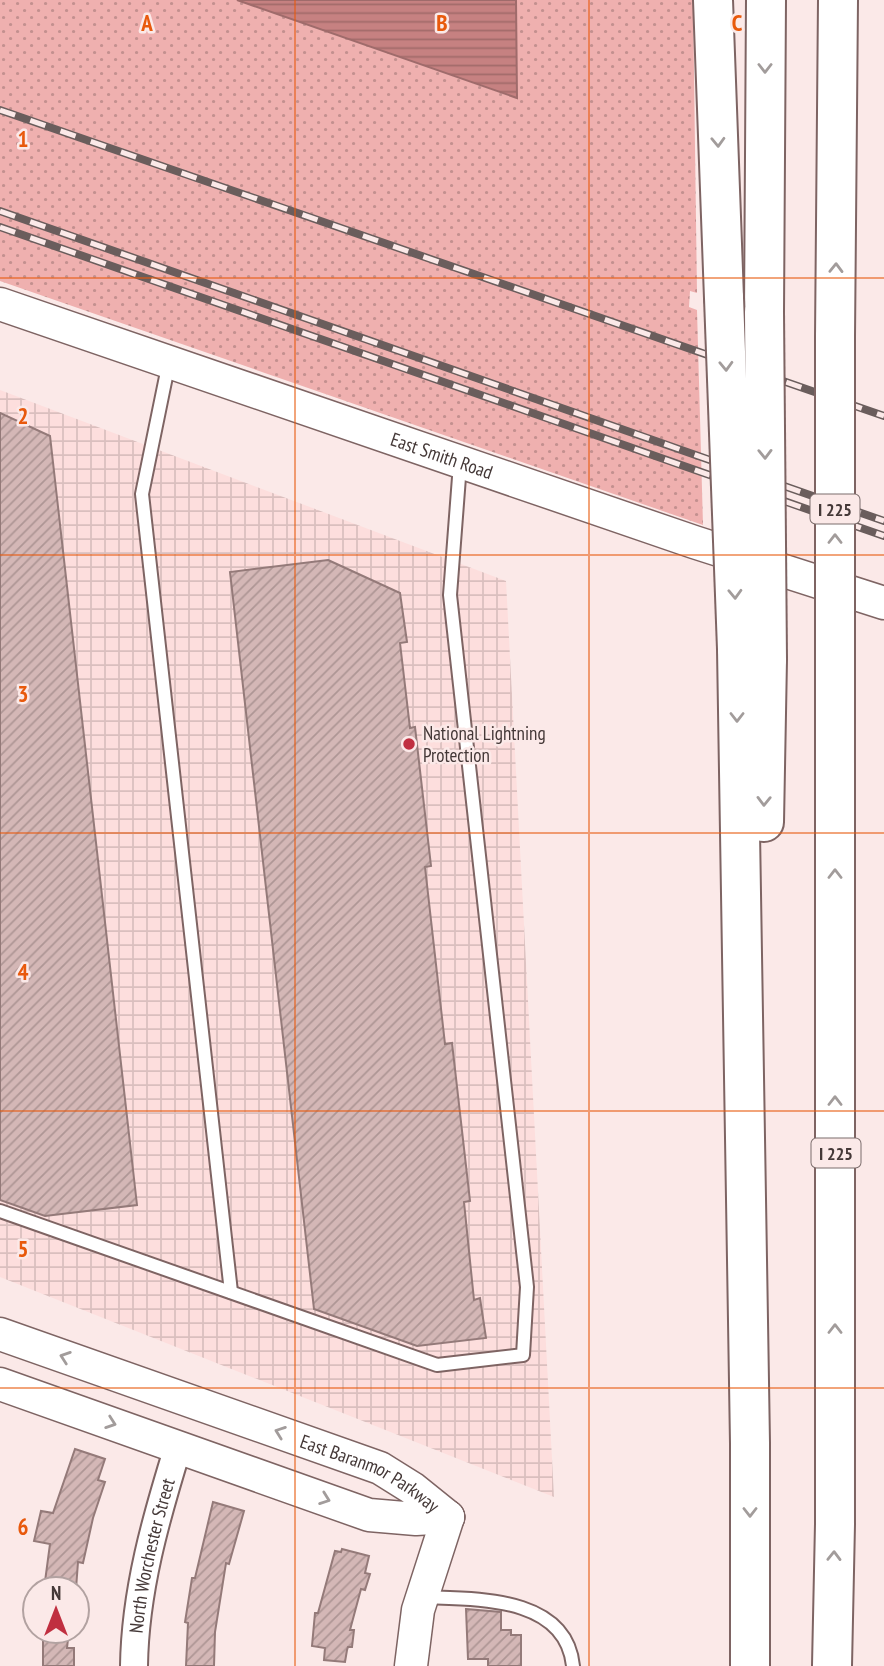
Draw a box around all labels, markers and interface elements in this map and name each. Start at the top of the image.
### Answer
text: A [140,8,153,37]
text: B [436,8,448,37]
text: C [732,8,743,37]
one-way arrow [757,63,773,74]
text: 1 [18,124,29,153]
one-way arrow [711,136,726,147]
one-way arrow [828,263,844,273]
one-way arrow [719,361,734,372]
text: 2 [18,401,29,430]
street label: East Smith Road [388,427,496,484]
one-way arrow [757,449,773,460]
road number: I 225 [810,494,860,524]
one-way arrow [827,534,843,544]
one-way arrow [728,589,743,600]
text: 3 [18,679,29,708]
one-way arrow [729,713,745,723]
place label: National Lightning Protection [423,721,546,767]
marker: National Lightning Protection [401,736,417,752]
one-way arrow [756,796,772,806]
one-way arrow [827,868,843,879]
text: 4 [18,957,29,986]
one-way arrow [828,1096,843,1107]
road number: I 225 [812,1138,860,1168]
text: 5 [18,1234,29,1263]
one-way arrow [827,1323,843,1334]
one-way arrow [59,1351,71,1365]
one-way arrow [104,1415,116,1429]
one-way arrow [274,1427,286,1441]
street label: East Baranmor Parkway [297,1429,445,1518]
street label: North Worchester Street [124,1475,180,1634]
one-way arrow [319,1491,331,1505]
one-way arrow [742,1507,758,1517]
text: 6 [18,1512,29,1541]
one-way arrow [826,1551,842,1561]
north arrow [21,1575,91,1645]
text: N [51,1581,61,1605]

